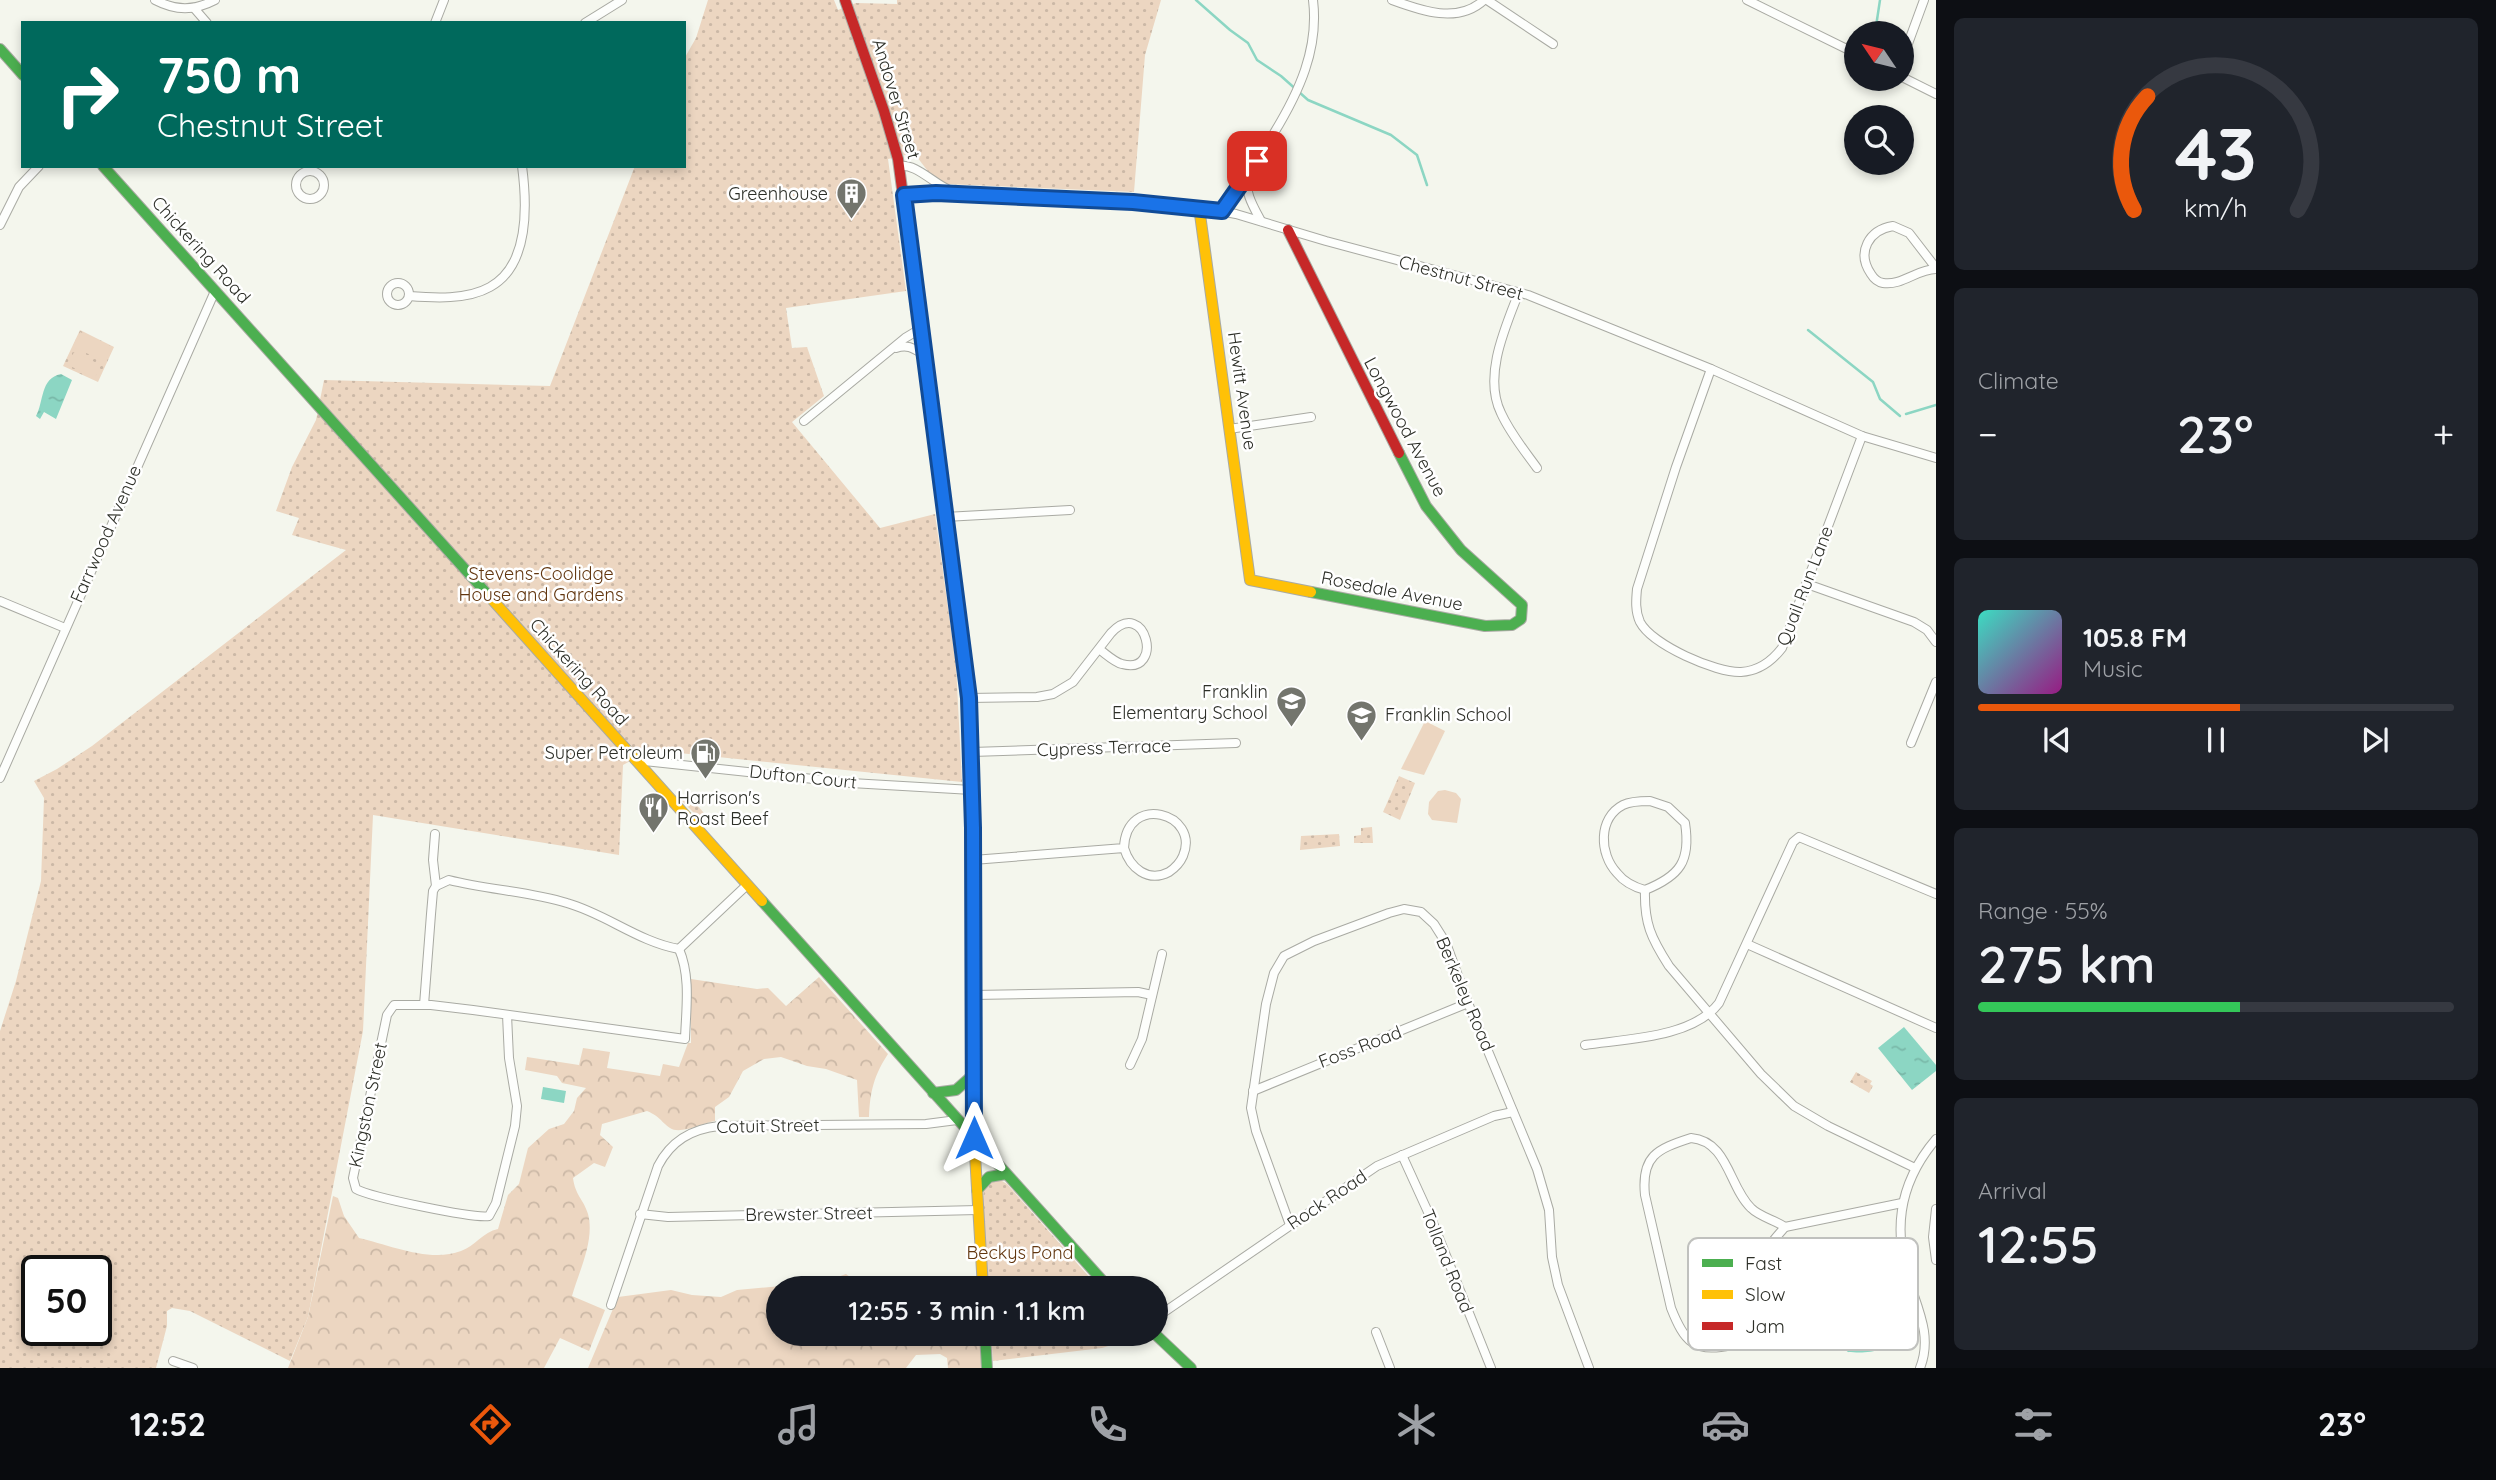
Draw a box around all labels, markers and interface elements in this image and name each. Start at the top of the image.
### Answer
north arrow [1844,21,1914,91]
map controls [1844,21,1914,175]
street label: Andover Street [867,36,926,162]
text: 750 m [157,44,301,105]
icon: right [42,49,133,140]
text: Chestnut Street [157,105,384,145]
button: search [1844,105,1914,175]
text: 43 [2175,107,2257,198]
pin [1227,131,1287,191]
icon: arrive [1238,142,1276,180]
building icon: Greenhouse [834,177,868,221]
place label: Greenhouse [728,182,828,205]
street label: Chickering Road [147,191,256,308]
text: km/h [2184,192,2248,223]
street label: Chestnut Street [1397,250,1526,305]
street label: Hewitt Avenue [1223,330,1262,452]
street label: Longwood Avenue [1359,353,1452,500]
text: Climate [1978,366,2059,395]
text: 23° [2177,401,2253,466]
text: − [1978,410,1998,458]
text: + [2433,410,2454,458]
street label: Farrwood Avenue [65,461,146,606]
street label: Quail Run Lane [1771,523,1838,649]
park label: Stevens-Coolidge House and Gardens [459,562,623,606]
street label: Rosedale Avenue [1319,565,1465,616]
street label: Chickering Road [525,613,634,730]
text: 105.8 FM [2083,621,2187,654]
text: Music [2083,654,2143,683]
place label: Franklin Elementary School [1112,680,1268,724]
school or university icon: Franklin Elementary School [1274,685,1308,729]
school or university icon: Franklin School [1345,698,1379,742]
place label: Franklin School [1385,703,1511,726]
icon: previous [2038,721,2076,759]
icon: pause [2197,721,2235,759]
icon: next [2356,721,2394,759]
street label: Cypress Terrace [1036,734,1172,761]
fuel station icon: Super Petroleum [689,736,723,780]
place label: Super Petroleum [545,741,683,764]
street label: Dufton Court [748,759,858,794]
place label: Harrison's Roast Beef [677,786,769,830]
restaurant icon: Harrison's Roast Beef [637,791,671,835]
text: Range · 55% [1978,896,2108,925]
text: 275 km [1978,931,2156,996]
street label: Berkeley Road [1431,933,1500,1054]
street label: Foss Road [1315,1020,1405,1073]
street label: Kingston Street [343,1040,392,1170]
position arrow [937,1101,1011,1175]
street label: Cotuit Street [716,1113,820,1138]
street label: Rock Road [1282,1165,1371,1235]
text: Arrival [1978,1176,2047,1205]
street label: Brewster Street [745,1201,873,1226]
street label: Tolland Road [1416,1206,1479,1316]
text: 12:55 [1978,1211,2099,1276]
legend [1688,1238,1918,1350]
park label: Beckys Pond [967,1241,1073,1264]
text: Fast [1745,1251,1782,1275]
speed limit sign: 50 [21,1255,112,1346]
text: Slow [1745,1282,1786,1306]
text: 12:55 · 3 min · 1.1 km [849,1294,1085,1327]
text: Jam [1745,1314,1785,1338]
icon: directions [466,1400,515,1449]
icon: music [774,1400,823,1449]
icon: phone [1083,1400,1132,1449]
icon: climate [1392,1400,1441,1449]
icon: car [1701,1400,1750,1449]
icon: filters [2009,1400,2058,1449]
text: 12:52 [130,1404,206,1444]
text: 23° [2318,1404,2366,1444]

